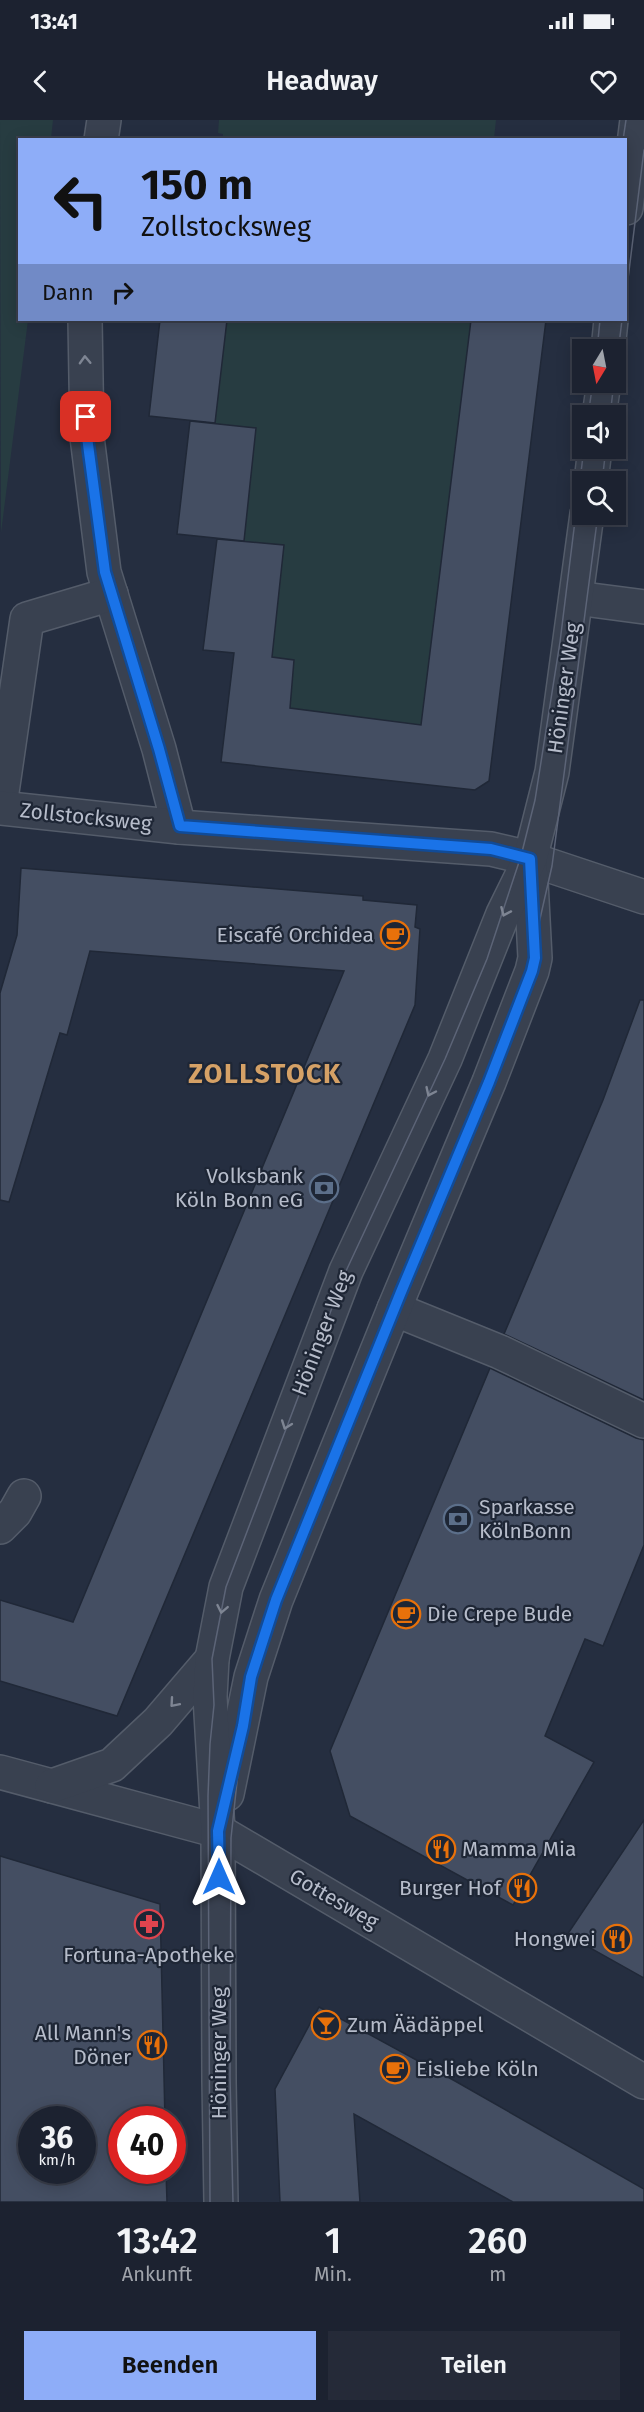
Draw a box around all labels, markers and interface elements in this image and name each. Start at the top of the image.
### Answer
text: 13:41 [30,8,78,35]
icon: back [24,65,57,98]
text: Headway [266,65,378,97]
icon: heart [587,65,620,98]
text: 150 m [141,160,253,210]
icon: left [42,162,120,240]
text: Zollstocksweg [141,211,311,243]
icon: right [106,276,139,309]
text: Dann [42,279,94,306]
north arrow [572,339,626,393]
map controls [572,339,626,525]
one-way arrow [78,356,91,365]
pin [60,391,111,442]
icon: arrive [69,400,102,433]
button: sound [572,405,626,459]
button: search [572,471,626,525]
street label: Höninger Weg [542,621,586,755]
street label: Zollstocksweg [19,797,153,837]
one-way arrow [500,905,512,916]
cafe icon: Eiscafé Orchidea [379,919,411,951]
place label: Eiscafé Orchidea [216,922,374,948]
district label: ZOLLSTOCK [188,1058,342,1090]
one-way arrow [425,1085,437,1096]
place label: Volksbank Köln Bonn eG [175,1163,303,1213]
bank icon: Volksbank Köln Bonn eG [308,1172,340,1204]
street label: Höninger Weg [286,1267,358,1399]
one-way arrow [281,1419,294,1430]
place label: Sparkasse KölnBonn [479,1494,575,1544]
bank icon: Sparkasse KölnBonn [442,1503,474,1535]
cafe icon: Die Crepe Bude [390,1598,422,1630]
place label: Die Crepe Bude [427,1601,572,1627]
one-way arrow [216,1603,229,1613]
one-way arrow [170,1696,181,1707]
restaurant icon: Mamma Mia [425,1833,457,1865]
place label: Mamma Mia [462,1836,576,1862]
position arrow [187,1845,251,1909]
street label: Gottesweg [285,1863,383,1935]
restaurant icon: Burger Hof [506,1872,538,1904]
place label: Burger Hof [399,1875,503,1901]
pharmacy icon: Fortuna-Apotheke [133,1908,165,1940]
restaurant icon: Hongwei [601,1923,633,1955]
place label: Hongwei [514,1926,596,1952]
place label: Fortuna-Apotheke [63,1942,235,1968]
street label: Höninger Weg [206,1987,232,2119]
bar icon: Zum Äädäppel [310,2009,342,2041]
place label: Zum Äädäppel [347,2012,483,2038]
place label: All Mann's Döner [35,2020,131,2070]
restaurant icon: All Mann's Döner [136,2029,168,2061]
cafe icon: Eisliebe Köln [379,2053,411,2085]
place label: Eisliebe Köln [416,2056,539,2082]
speed limit sign: 40 [108,2106,186,2184]
text: 36 [41,2120,73,2156]
text: km/h [38,2151,76,2169]
text: 13:42 [116,2219,198,2263]
text: 1 [325,2219,341,2263]
text: 260 [468,2219,528,2263]
text: Ankunft [122,2262,192,2286]
text: Min. [314,2262,352,2286]
text: m [489,2262,506,2286]
button: Beenden [24,2331,316,2400]
button: Teilen [328,2331,620,2400]

